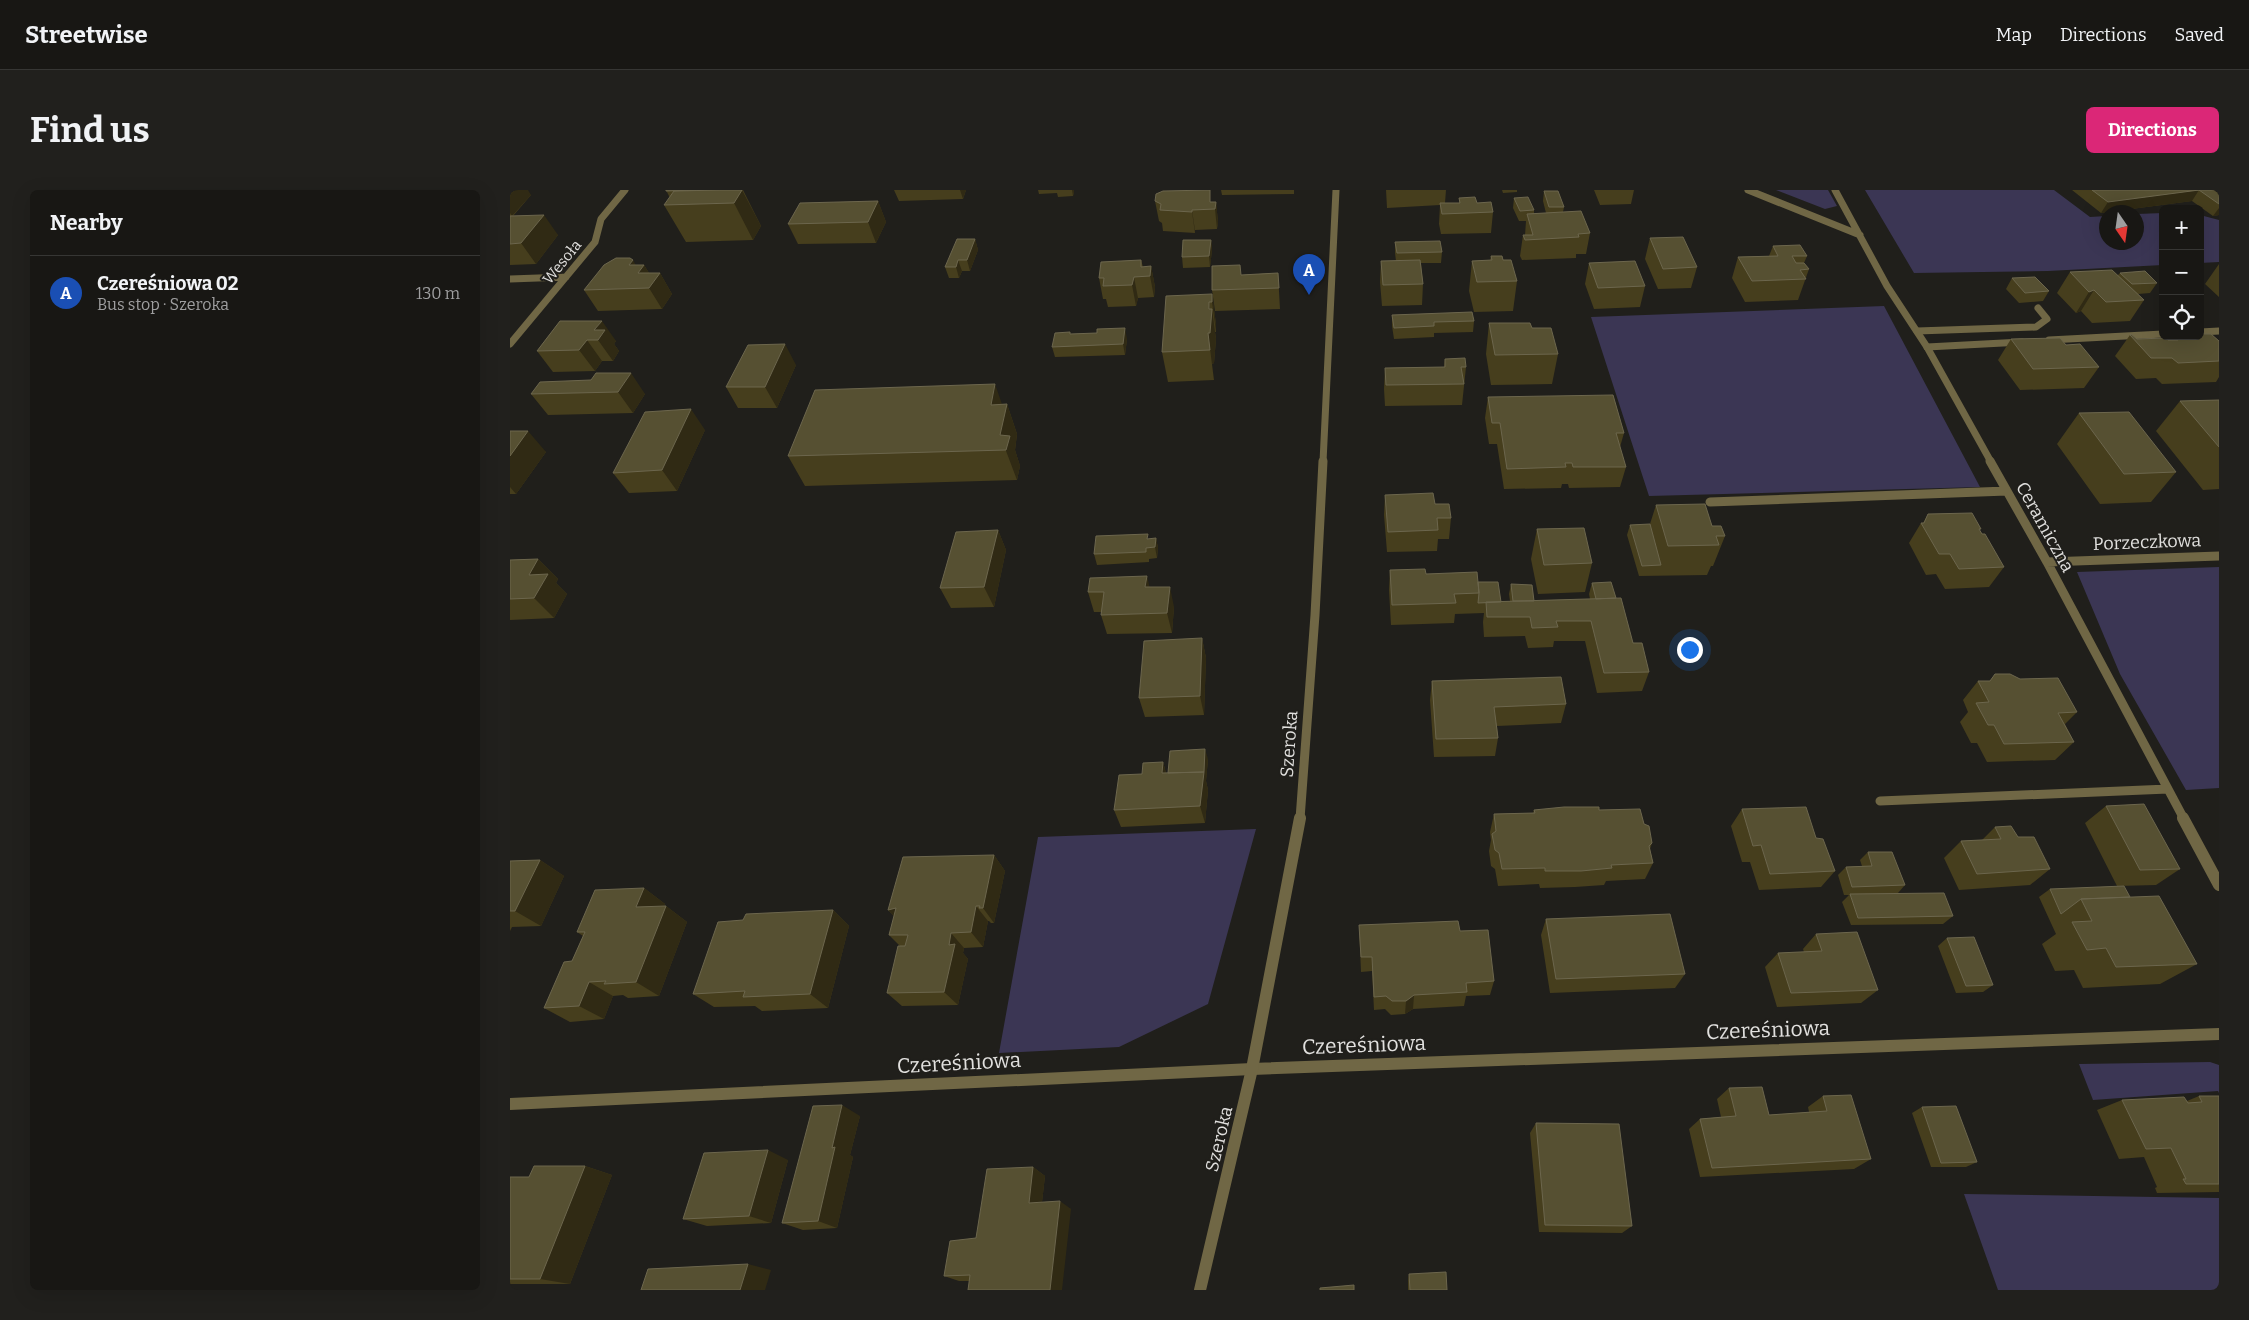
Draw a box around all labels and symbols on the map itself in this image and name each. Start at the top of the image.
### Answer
north arrow [2099,205,2144,250]
street label: Wesoła [539,236,585,288]
pin: A [1293,254,1325,295]
street label: Ceramiczna [2011,478,2079,576]
street label: Porzeczkowa [2092,529,2202,555]
your location [1677,637,1703,663]
street label: Szeroka [1276,710,1302,778]
street label: Czereśniowa [1705,1015,1831,1045]
street label: Czereśniowa [1301,1030,1427,1060]
street label: Czereśniowa [896,1047,1022,1079]
street label: Szeroka [1201,1104,1237,1174]

